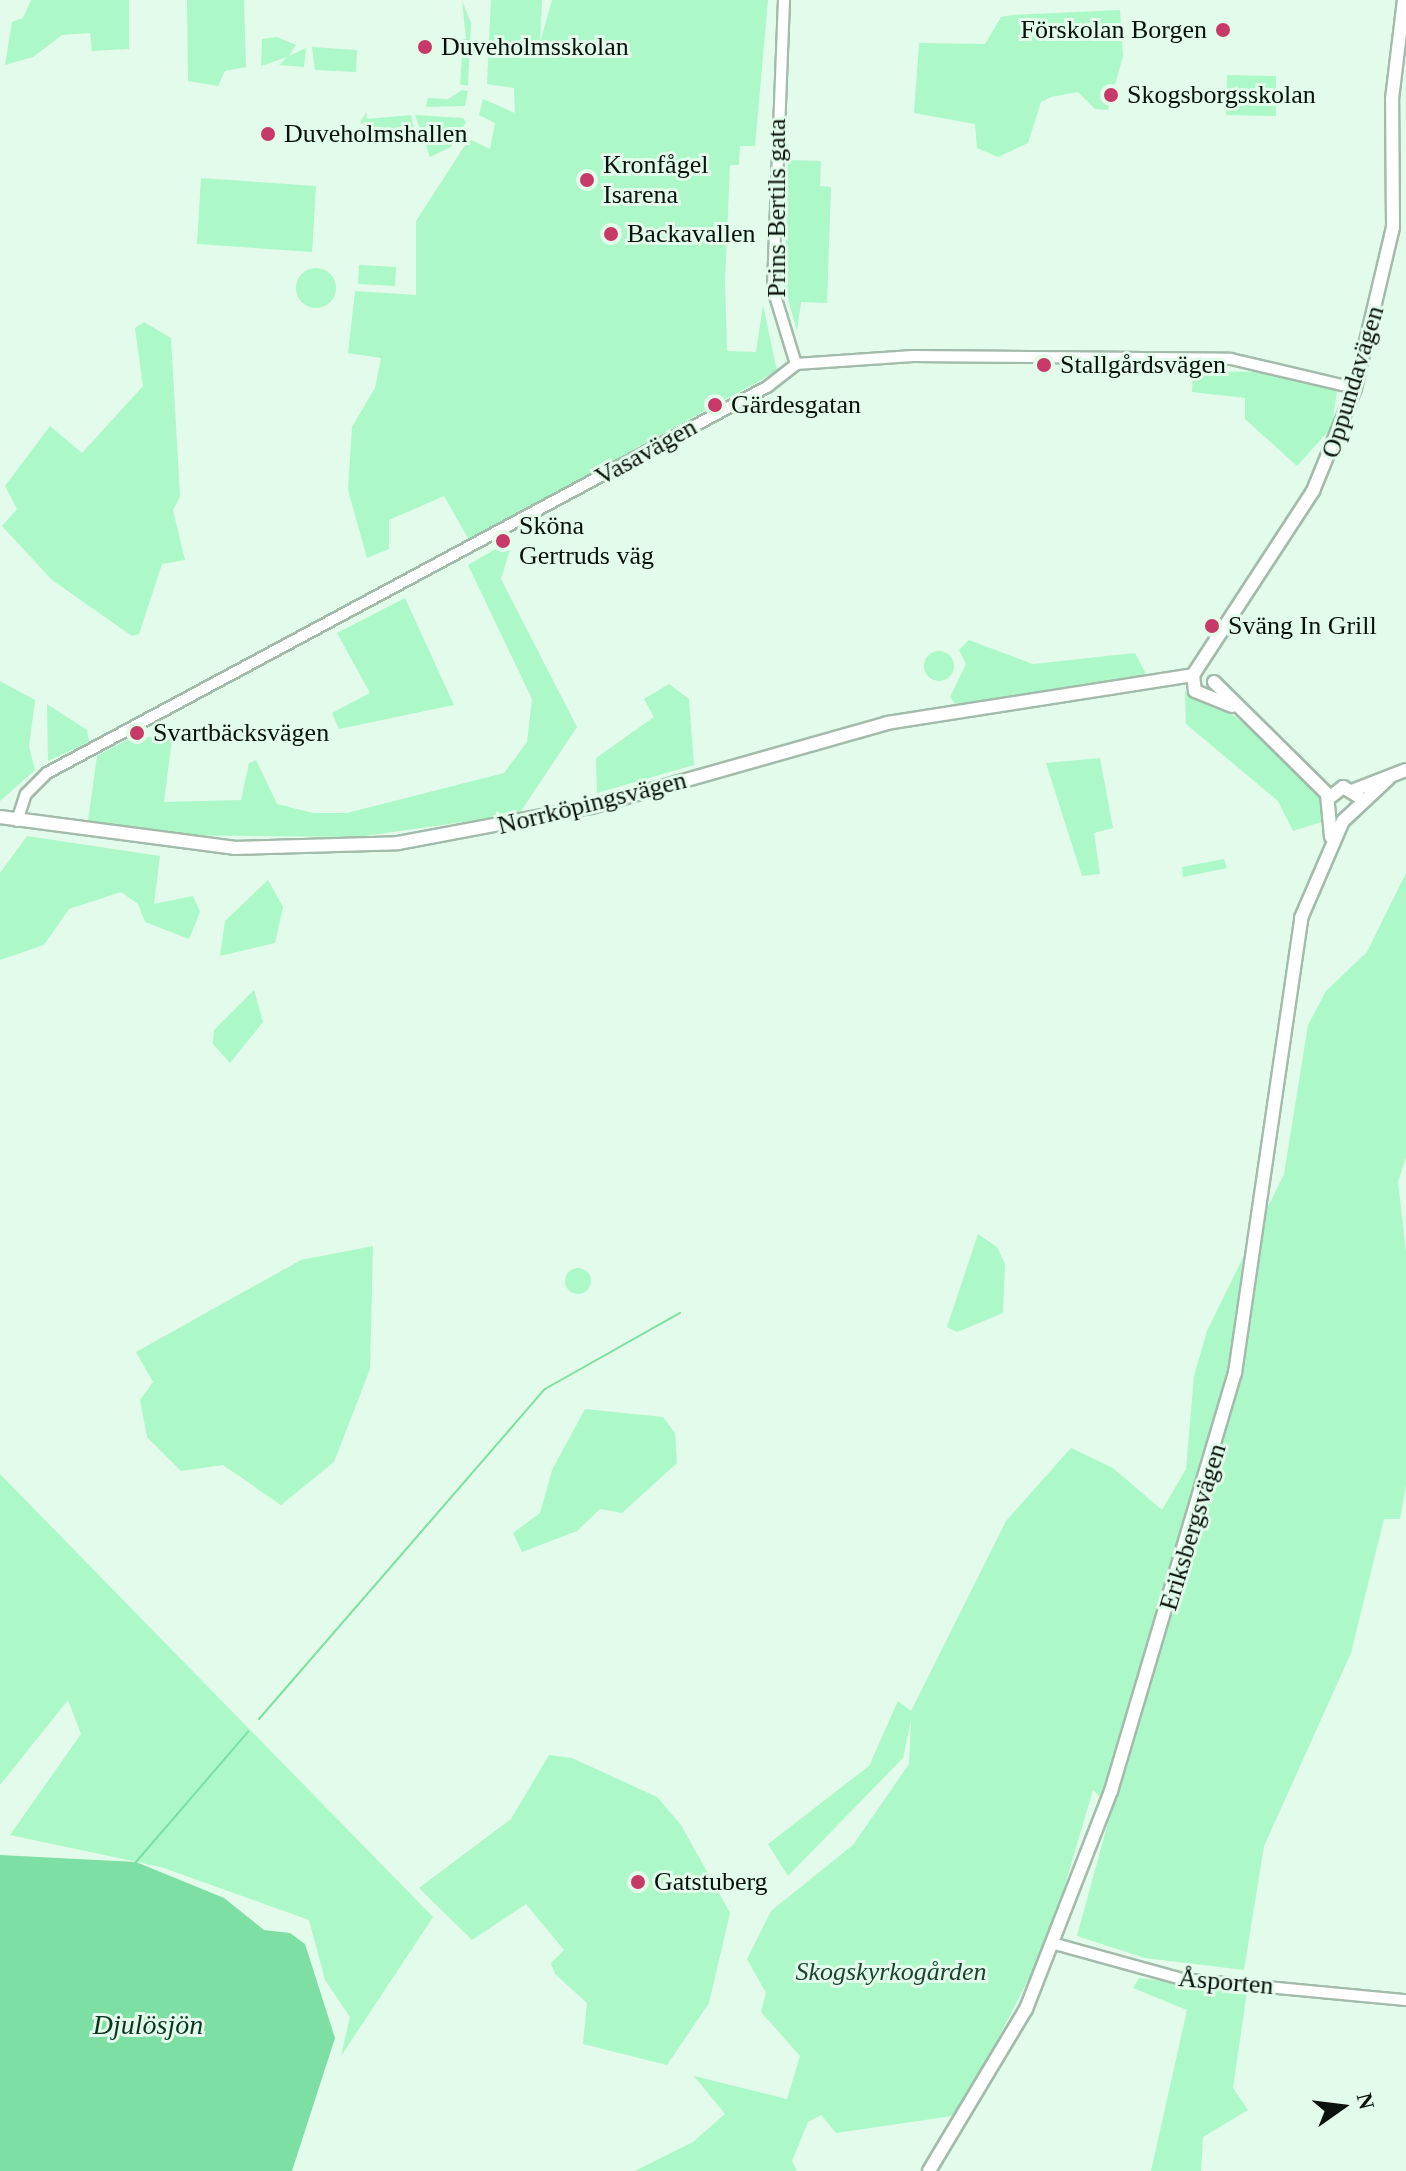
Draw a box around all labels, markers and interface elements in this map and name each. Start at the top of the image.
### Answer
place label: Förskolan Borgen [1020,14,1207,46]
marker: Förskolan Borgen [1214,21,1232,39]
place label: Duveholmsskolan [441,31,629,63]
marker: Duveholmsskolan [416,38,434,56]
place label: Skogsborgsskolan [1127,79,1316,111]
marker: Skogsborgsskolan [1102,86,1120,104]
place label: Duveholmshallen [284,118,467,150]
street label: Prins Bertils gata [761,118,793,298]
marker: Duveholmshallen [259,125,277,143]
place label: Kronfågel Isarena [603,149,708,210]
marker: Kronfågel Isarena [578,171,596,189]
place label: Backavallen [627,218,755,250]
marker: Backavallen [602,225,620,243]
street label: Oppundavägen [1315,302,1391,462]
place label: Stallgårdsvägen [1060,349,1226,381]
marker: Stallgårdsvägen [1035,356,1053,374]
place label: Gärdesgatan [731,389,861,421]
marker: Gärdesgatan [706,396,724,414]
street label: Vasavägen [590,411,702,493]
place label: Sköna Gertruds väg [519,510,654,572]
marker: Sköna Gertruds väg [494,532,512,550]
place label: Sväng In Grill [1228,610,1377,642]
marker: Sväng In Grill [1203,617,1221,635]
place label: Svartbäcksvägen [153,717,329,749]
marker: Svartbäcksvägen [128,724,146,742]
street label: Norrköpingsvägen [494,764,690,842]
street label: Eriksbergsvägen [1153,1440,1233,1614]
place label: Gatstuberg [654,1866,768,1898]
marker: Gatstuberg [629,1873,647,1891]
park label: Skogskyrkogården [795,1956,987,1988]
street label: Åsporten [1177,1962,1275,2002]
water label: Djulösjön [93,2008,203,2042]
north arrow [1302,2067,1382,2147]
text: N [1352,2090,1380,2112]

